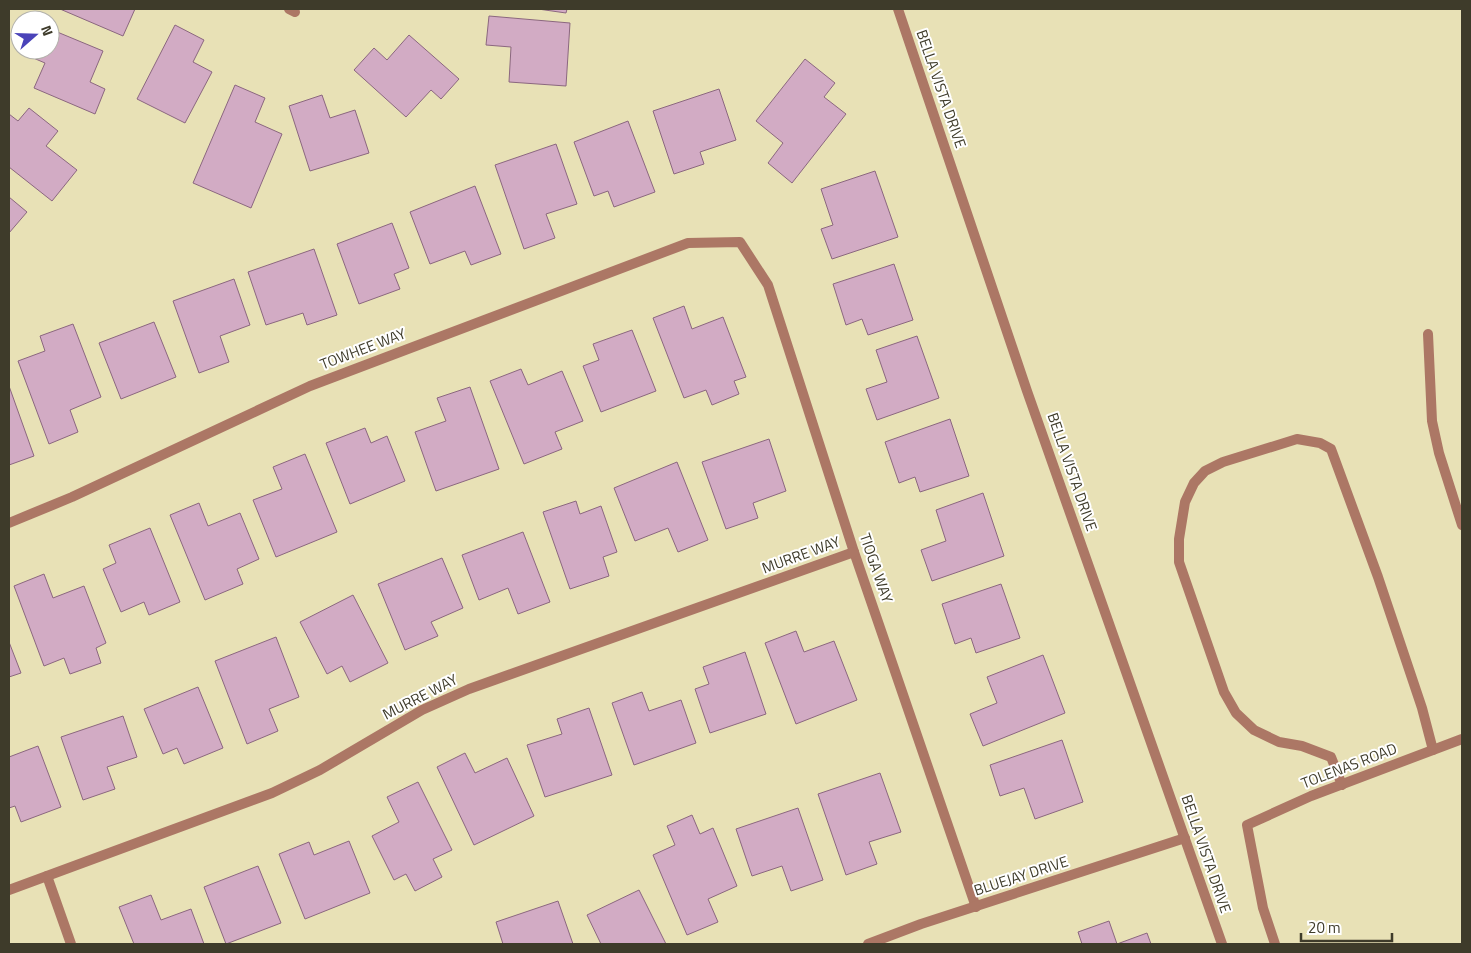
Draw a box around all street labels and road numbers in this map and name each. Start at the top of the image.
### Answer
street label: BELLA VISTA DRIVE [910,27,972,151]
street label: TOWHEE WAY [317,322,409,375]
street label: BELLA VISTA DRIVE [1041,410,1103,534]
street label: MURRE WAY [759,530,843,579]
street label: TIOGA WAY [854,530,899,606]
street label: MURRE WAY [378,668,461,725]
street label: TOLENAS ROAD [1298,737,1400,794]
street label: BELLA VISTA DRIVE [1175,792,1237,916]
street label: BLUEJAY DRIVE [971,849,1071,902]

